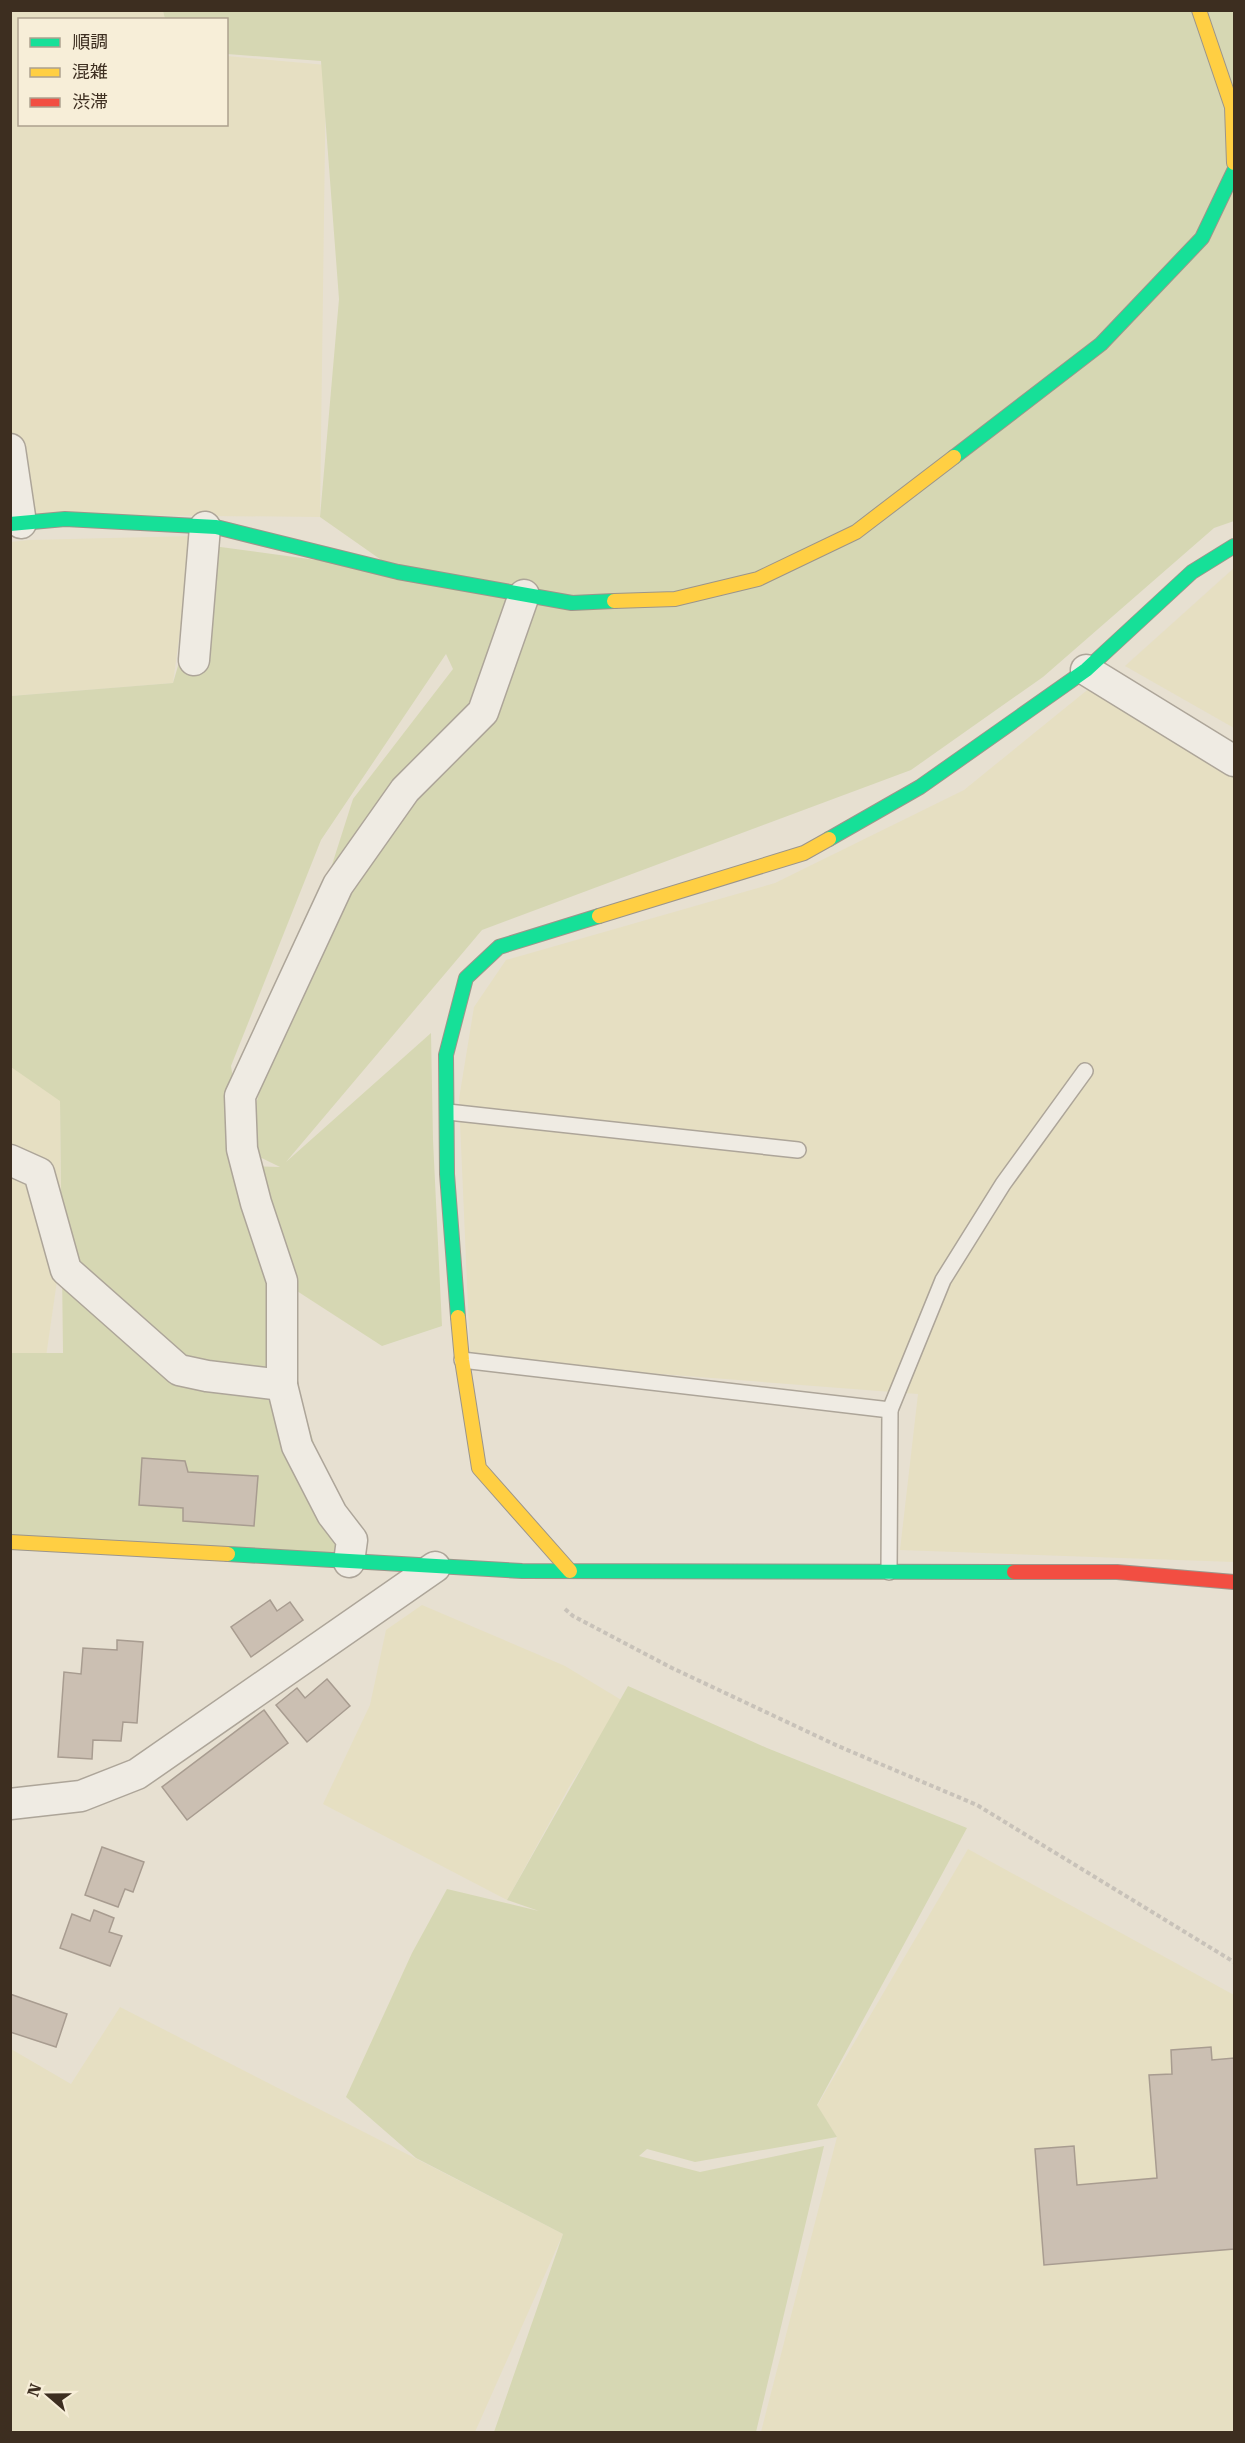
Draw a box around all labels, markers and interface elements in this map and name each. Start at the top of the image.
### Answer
legend [18,18,228,126]
text: 順調 [72,31,108,52]
text: 混雑 [72,61,108,82]
text: 渋滞 [72,91,108,112]
north arrow [18,2365,78,2425]
text: N [23,2381,45,2399]

